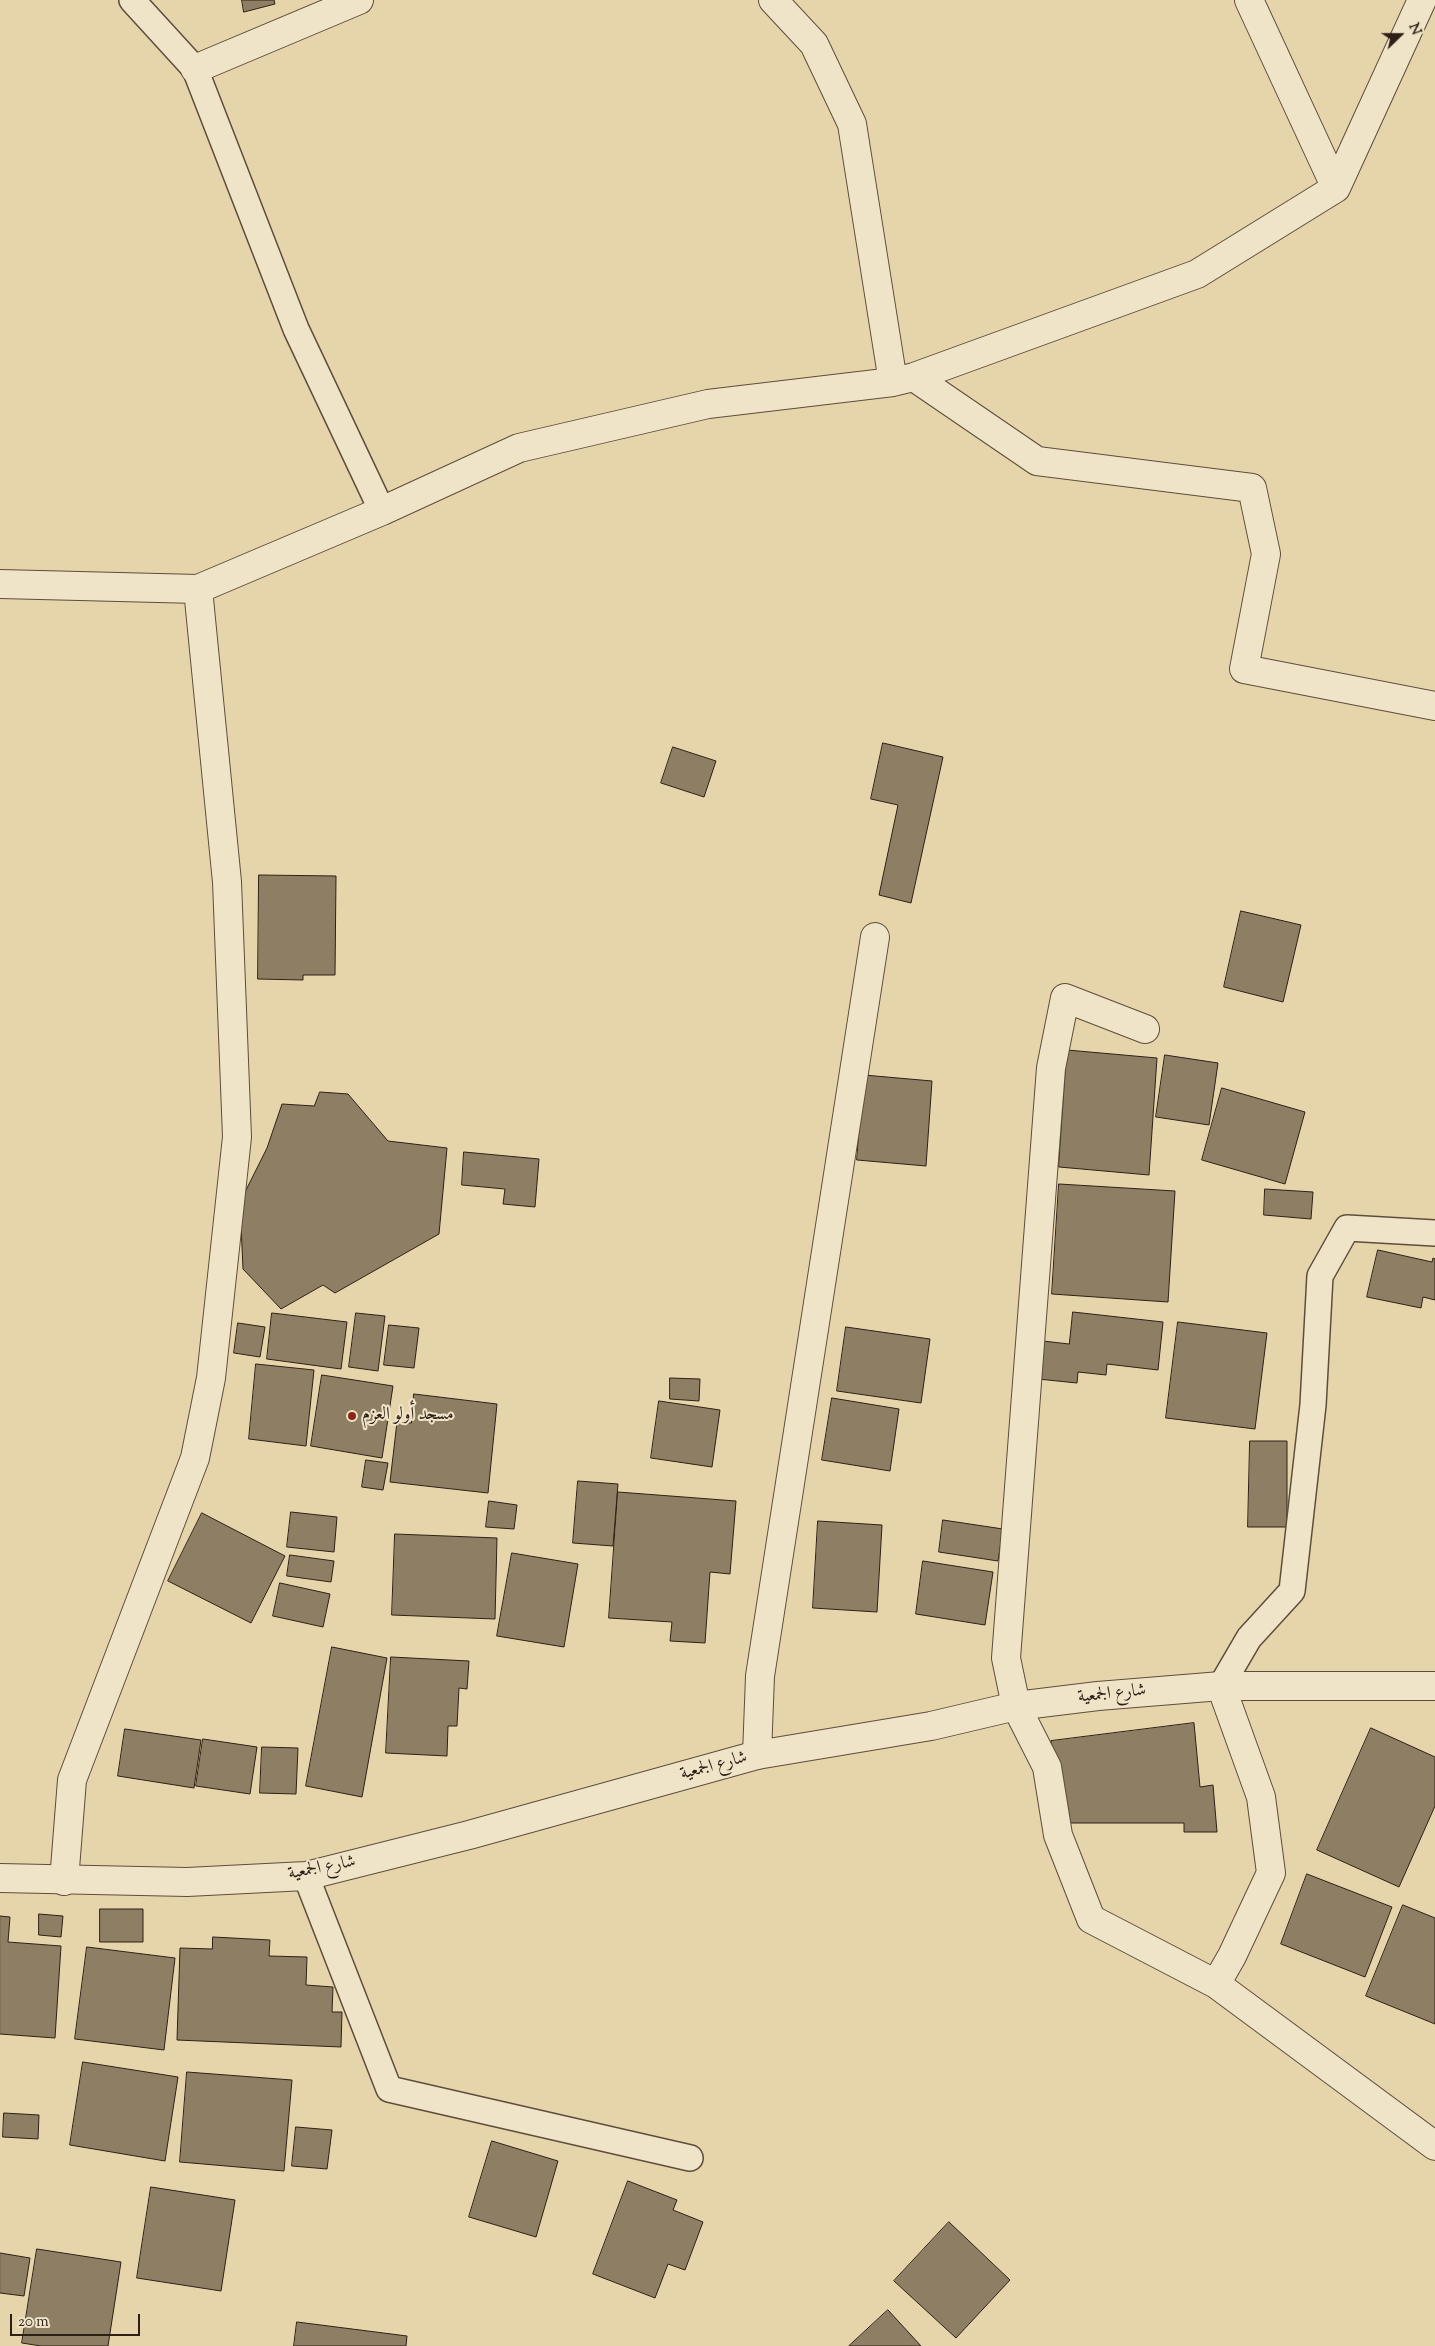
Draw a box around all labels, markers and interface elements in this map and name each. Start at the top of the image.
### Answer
north arrow [1375,10,1425,60]
text: N [1403,20,1425,38]
place label: مسجد أولو العزم [362,1405,454,1427]
marker: مسجد أولو العزم [346,1410,358,1422]
street label: شارع الجمعية [1077,1681,1147,1709]
street label: شارع الجمعية [678,1748,750,1786]
street label: شارع الجمعية [286,1852,358,1886]
scale bar [12,2304,142,2336]
text: 20 m [18,2312,49,2333]

